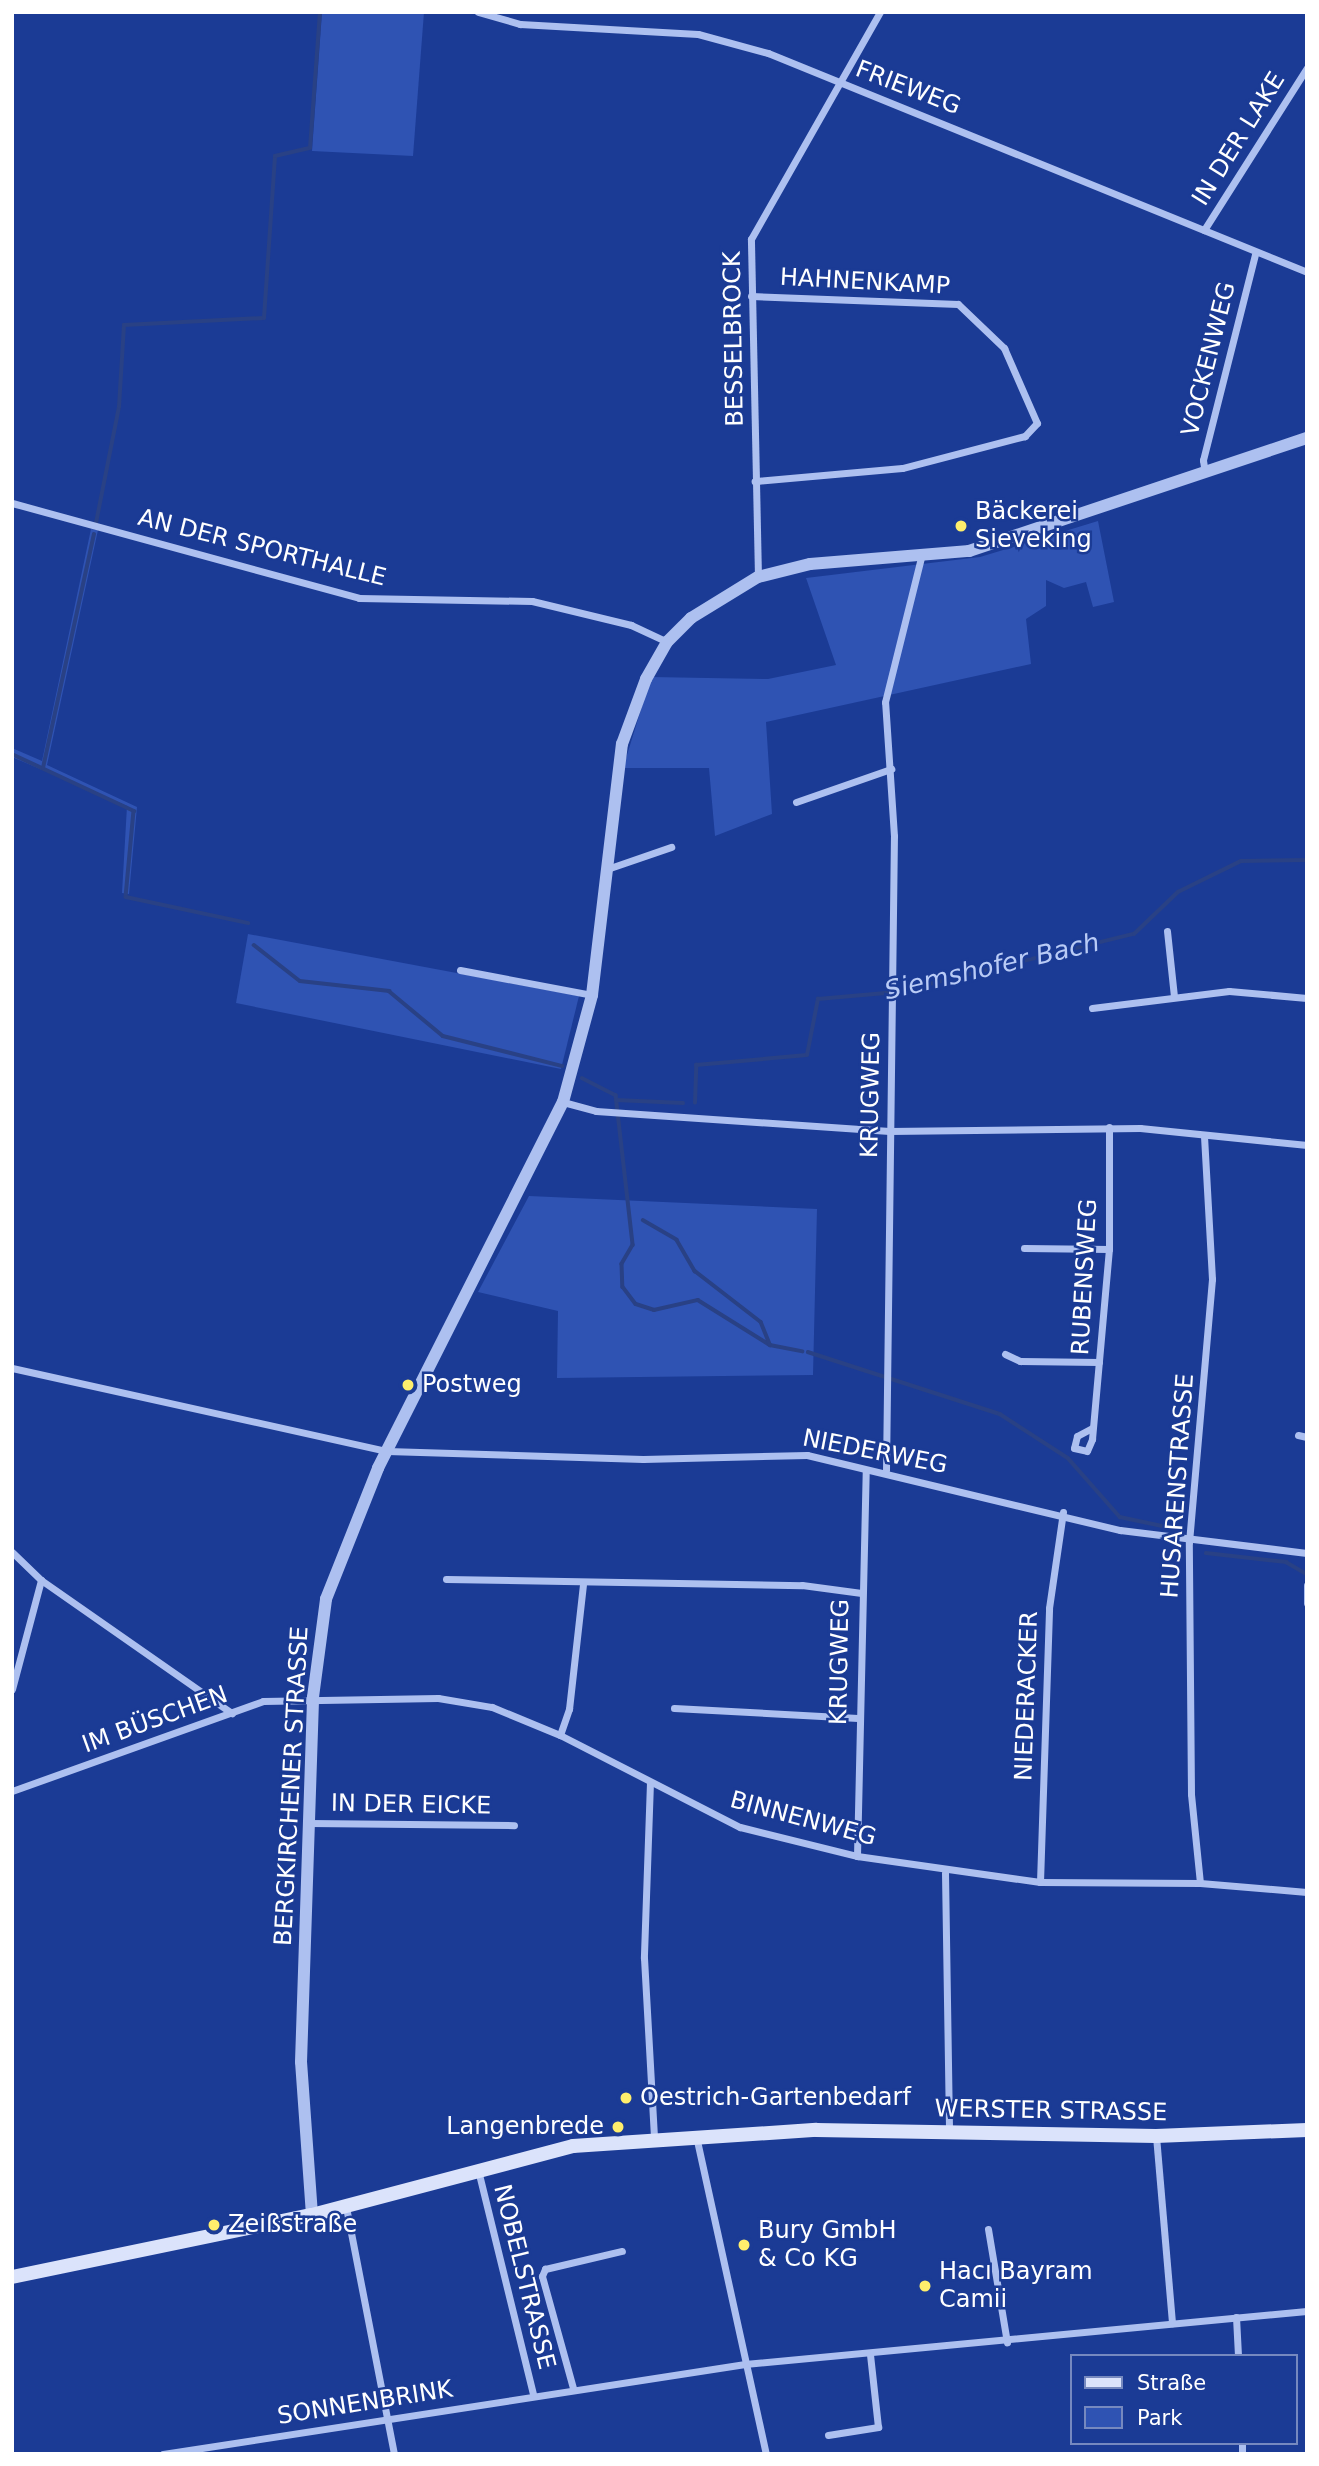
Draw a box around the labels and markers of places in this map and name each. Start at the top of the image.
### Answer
place label: Bäckerei Sieveking [975,498,1092,554]
marker: Bäckerei Sieveking [953,518,969,534]
place label: Postweg [422,1371,522,1399]
marker: Postweg [400,1377,416,1393]
place label: Oestrich-Gartenbedarf [640,2084,911,2112]
marker: Oestrich-Gartenbedarf [618,2090,634,2106]
place label: Langenbrede [446,2113,604,2141]
marker: Langenbrede [610,2119,626,2135]
place label: Zeißstraße [228,2211,357,2239]
marker: Zeißstraße [206,2217,222,2233]
place label: Bury GmbH & Co KG [758,2217,897,2273]
marker: Bury GmbH & Co KG [736,2237,752,2253]
place label: Hacı Bayram Camii [939,2258,1093,2314]
marker: Hacı Bayram Camii [917,2278,933,2294]

